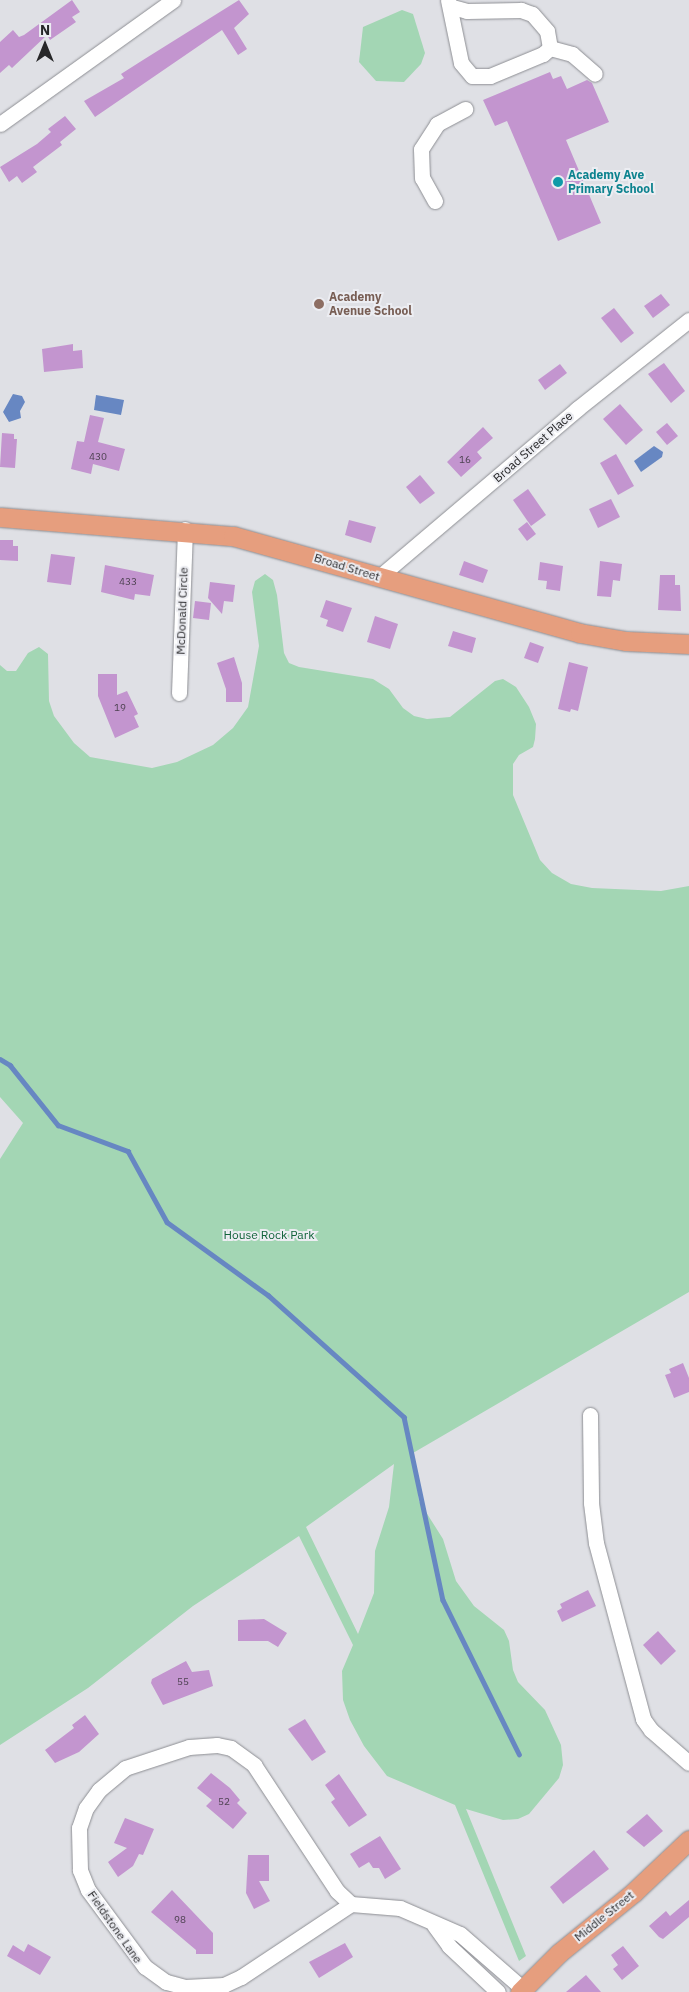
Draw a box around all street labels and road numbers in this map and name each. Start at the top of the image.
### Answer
street label: Broad Street Place [490,409,576,485]
street label: Broad Street [312,550,382,584]
street label: McDonald Circle [173,567,191,655]
street label: Fieldstone Lane [85,1888,145,1966]
street label: Middle Street [571,1888,637,1944]

